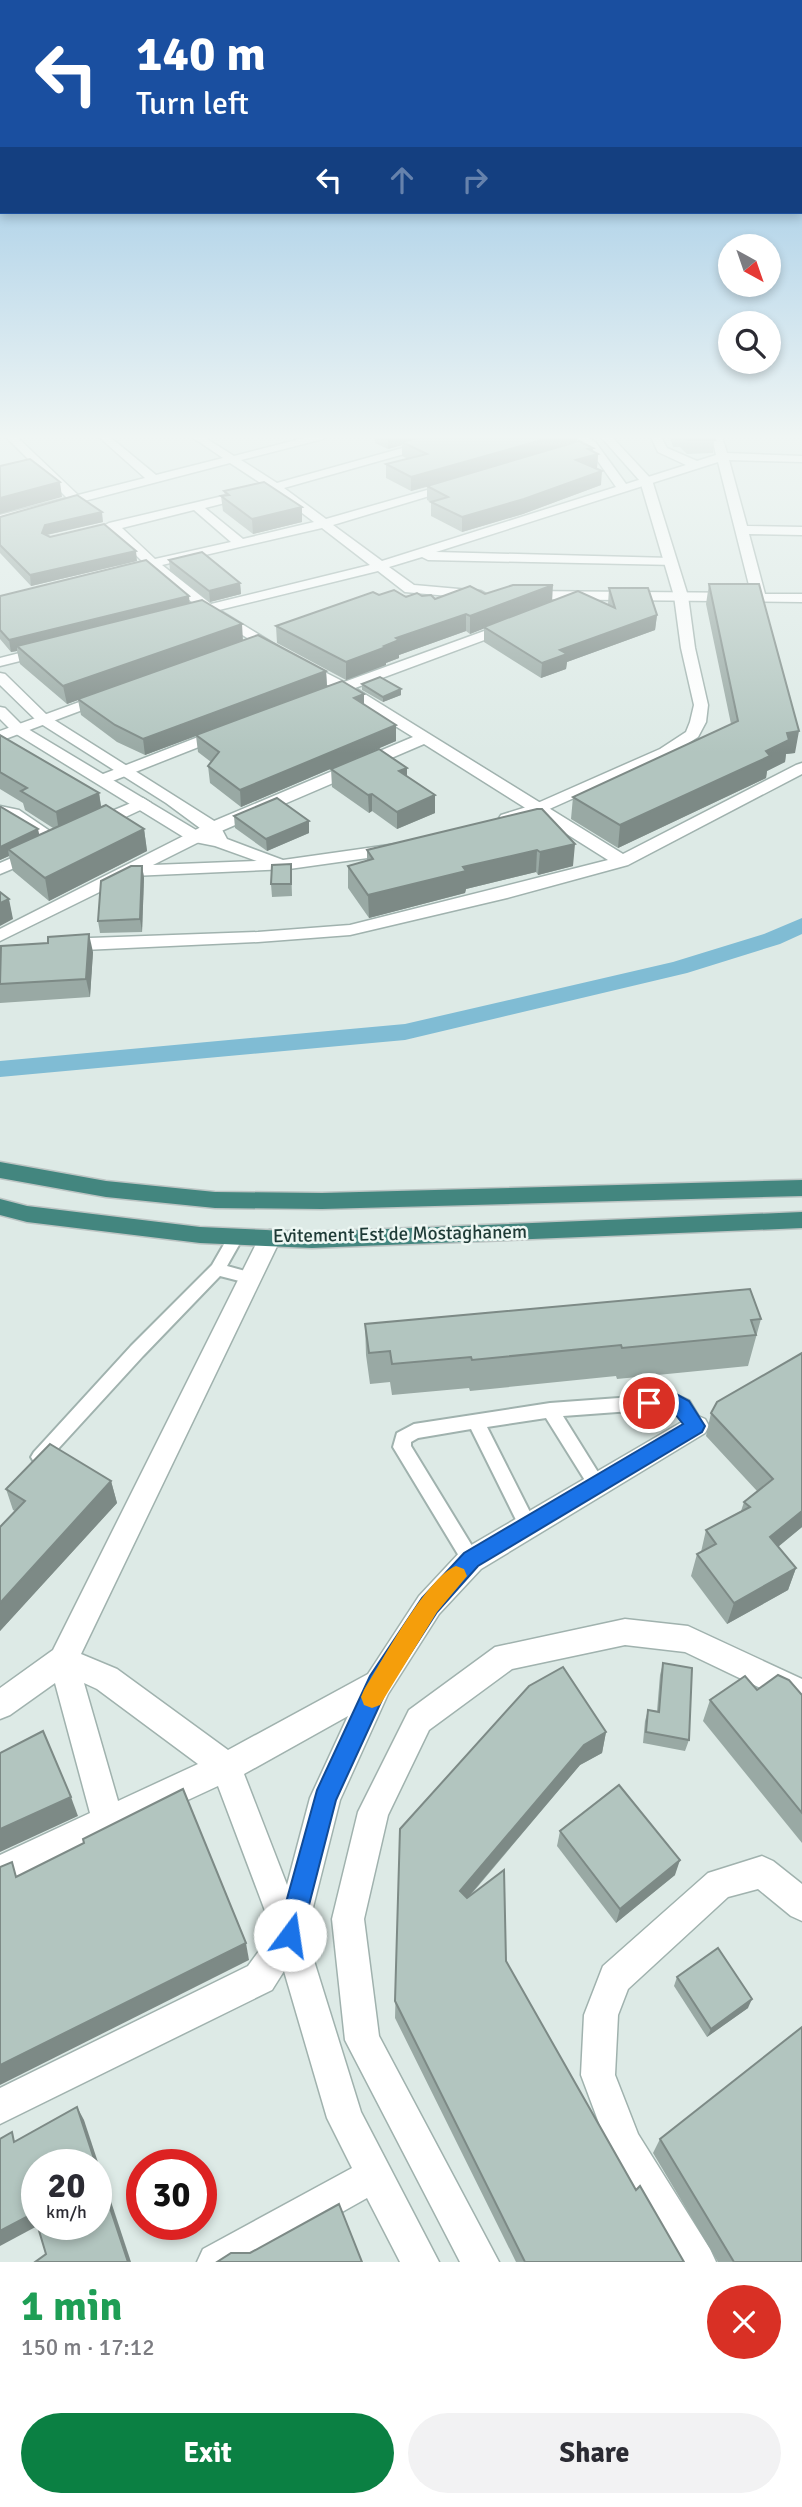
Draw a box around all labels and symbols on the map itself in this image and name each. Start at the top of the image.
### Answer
north arrow [718,234,780,298]
street label: Evitement Est de Mostaghanem [273,1220,527,1248]
pin [619,1373,679,1433]
position arrow [253,1898,327,1972]
speed limit sign: 30 [126,2149,217,2240]

